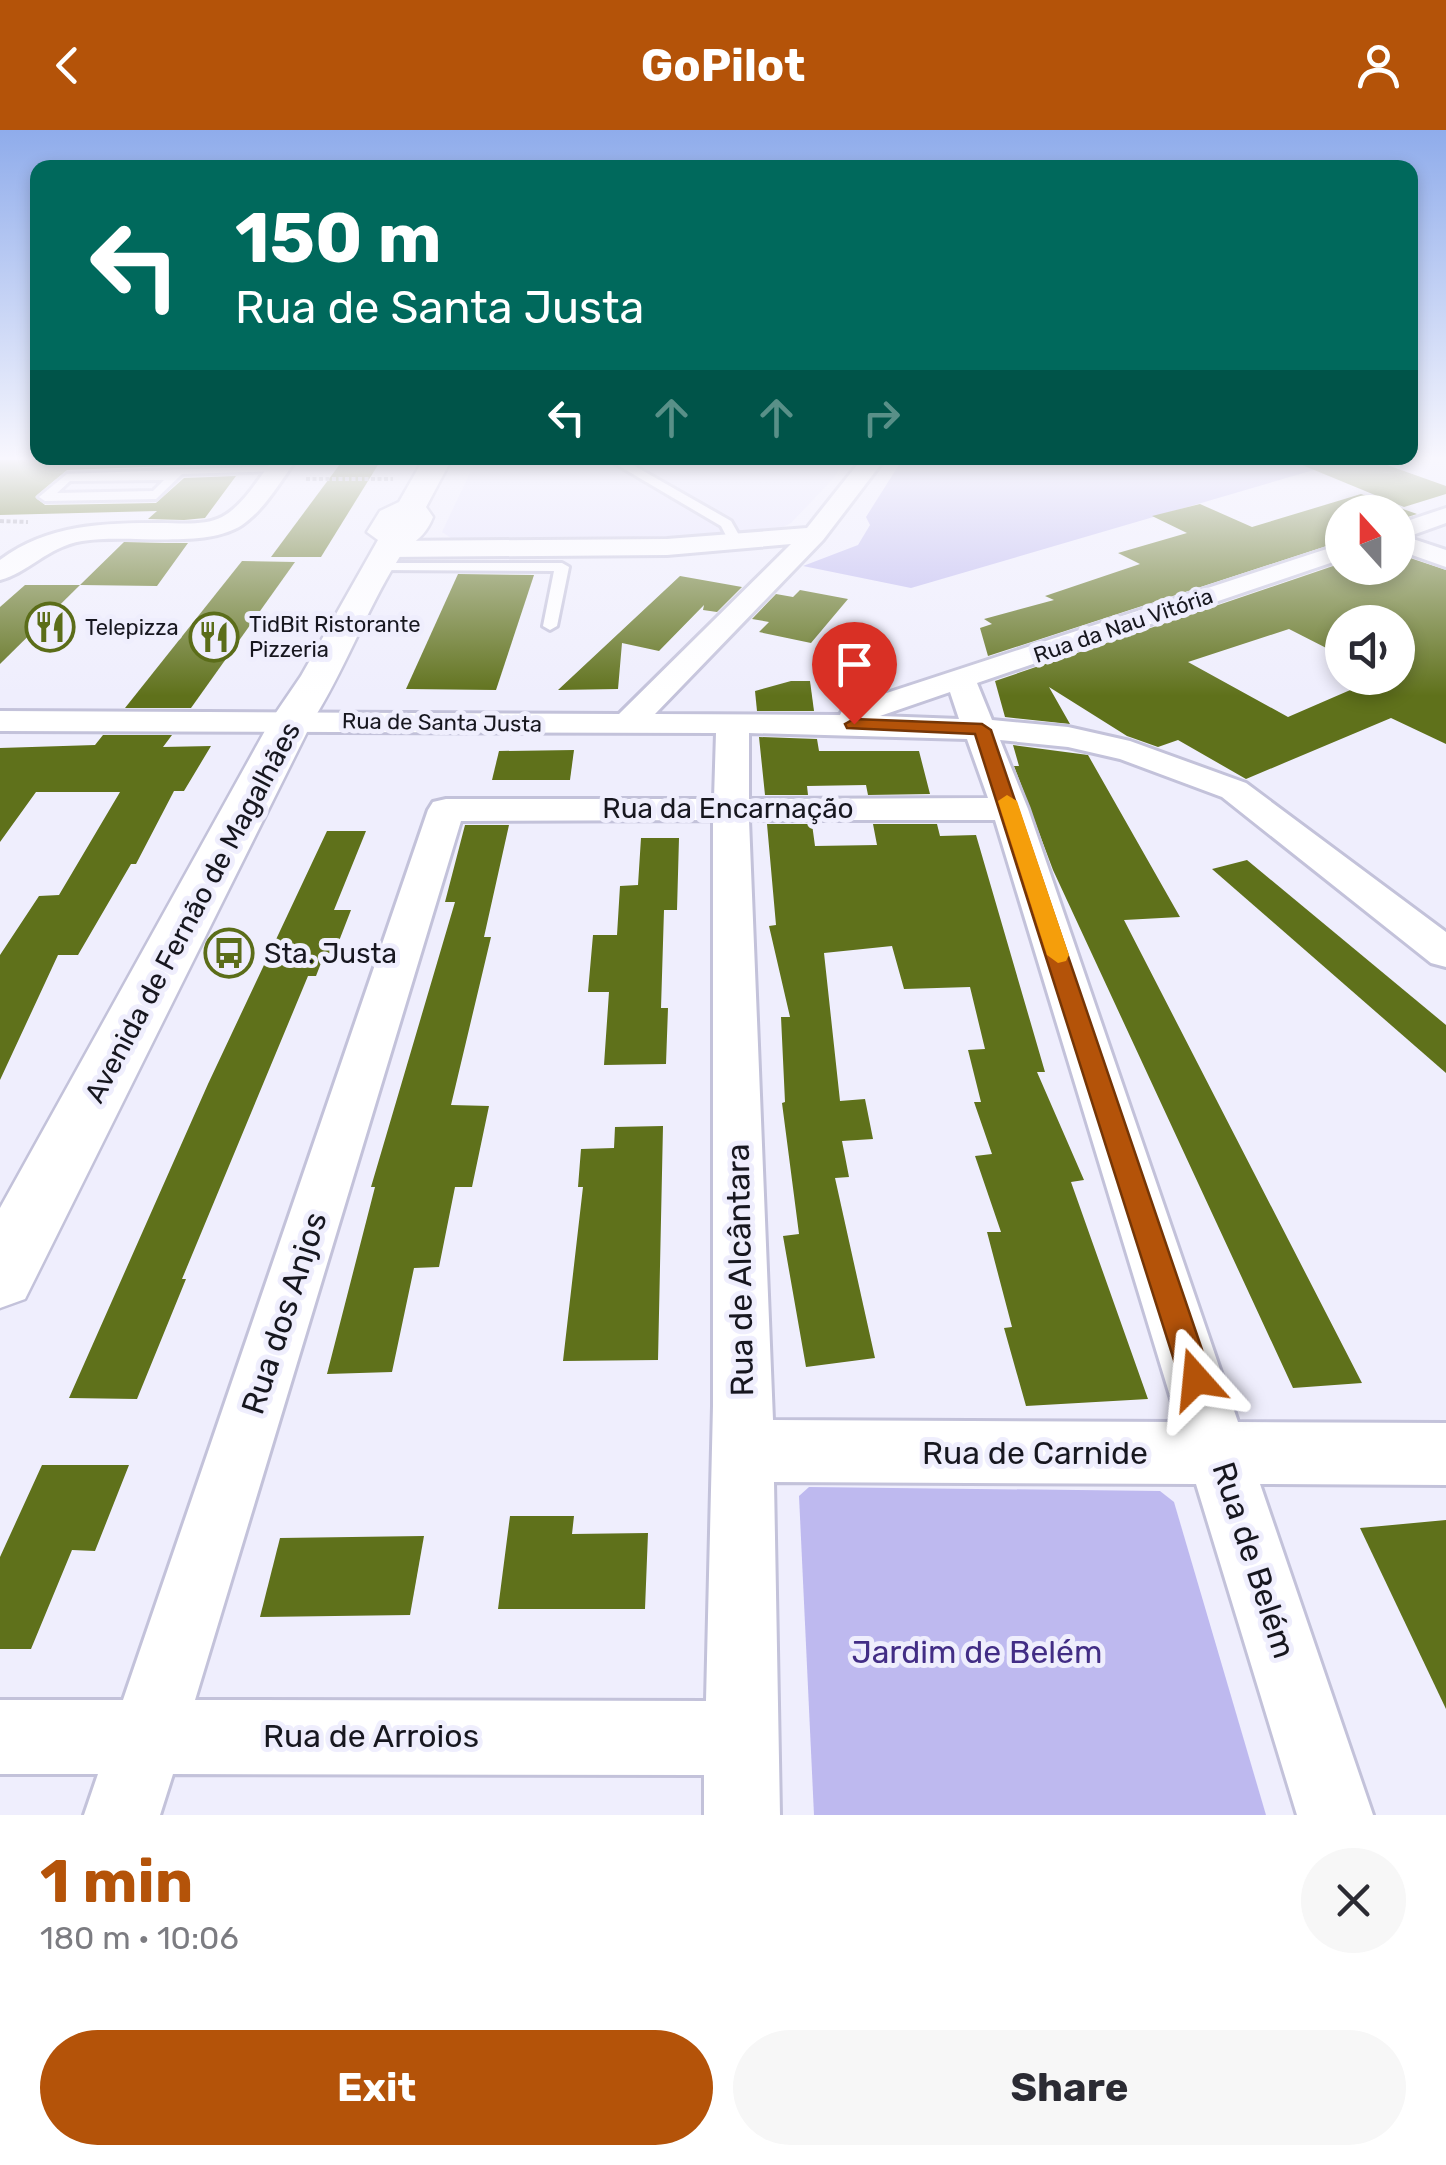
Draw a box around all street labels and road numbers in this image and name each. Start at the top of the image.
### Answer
street label: Rua da Nau Vitória [1030,582,1216,669]
street label: Rua de Santa Justa [342,707,542,738]
street label: Avenida de Fernão de Magalhães [78,716,307,1108]
street label: Rua da Encarnação [602,792,854,825]
street label: Rua de Alcântara [719,1143,761,1397]
street label: Rua dos Anjos [233,1207,335,1419]
street label: Rua de Carnide [922,1434,1148,1472]
street label: Rua de Belém [1204,1457,1304,1663]
street label: Rua de Arroios [263,1717,479,1755]

